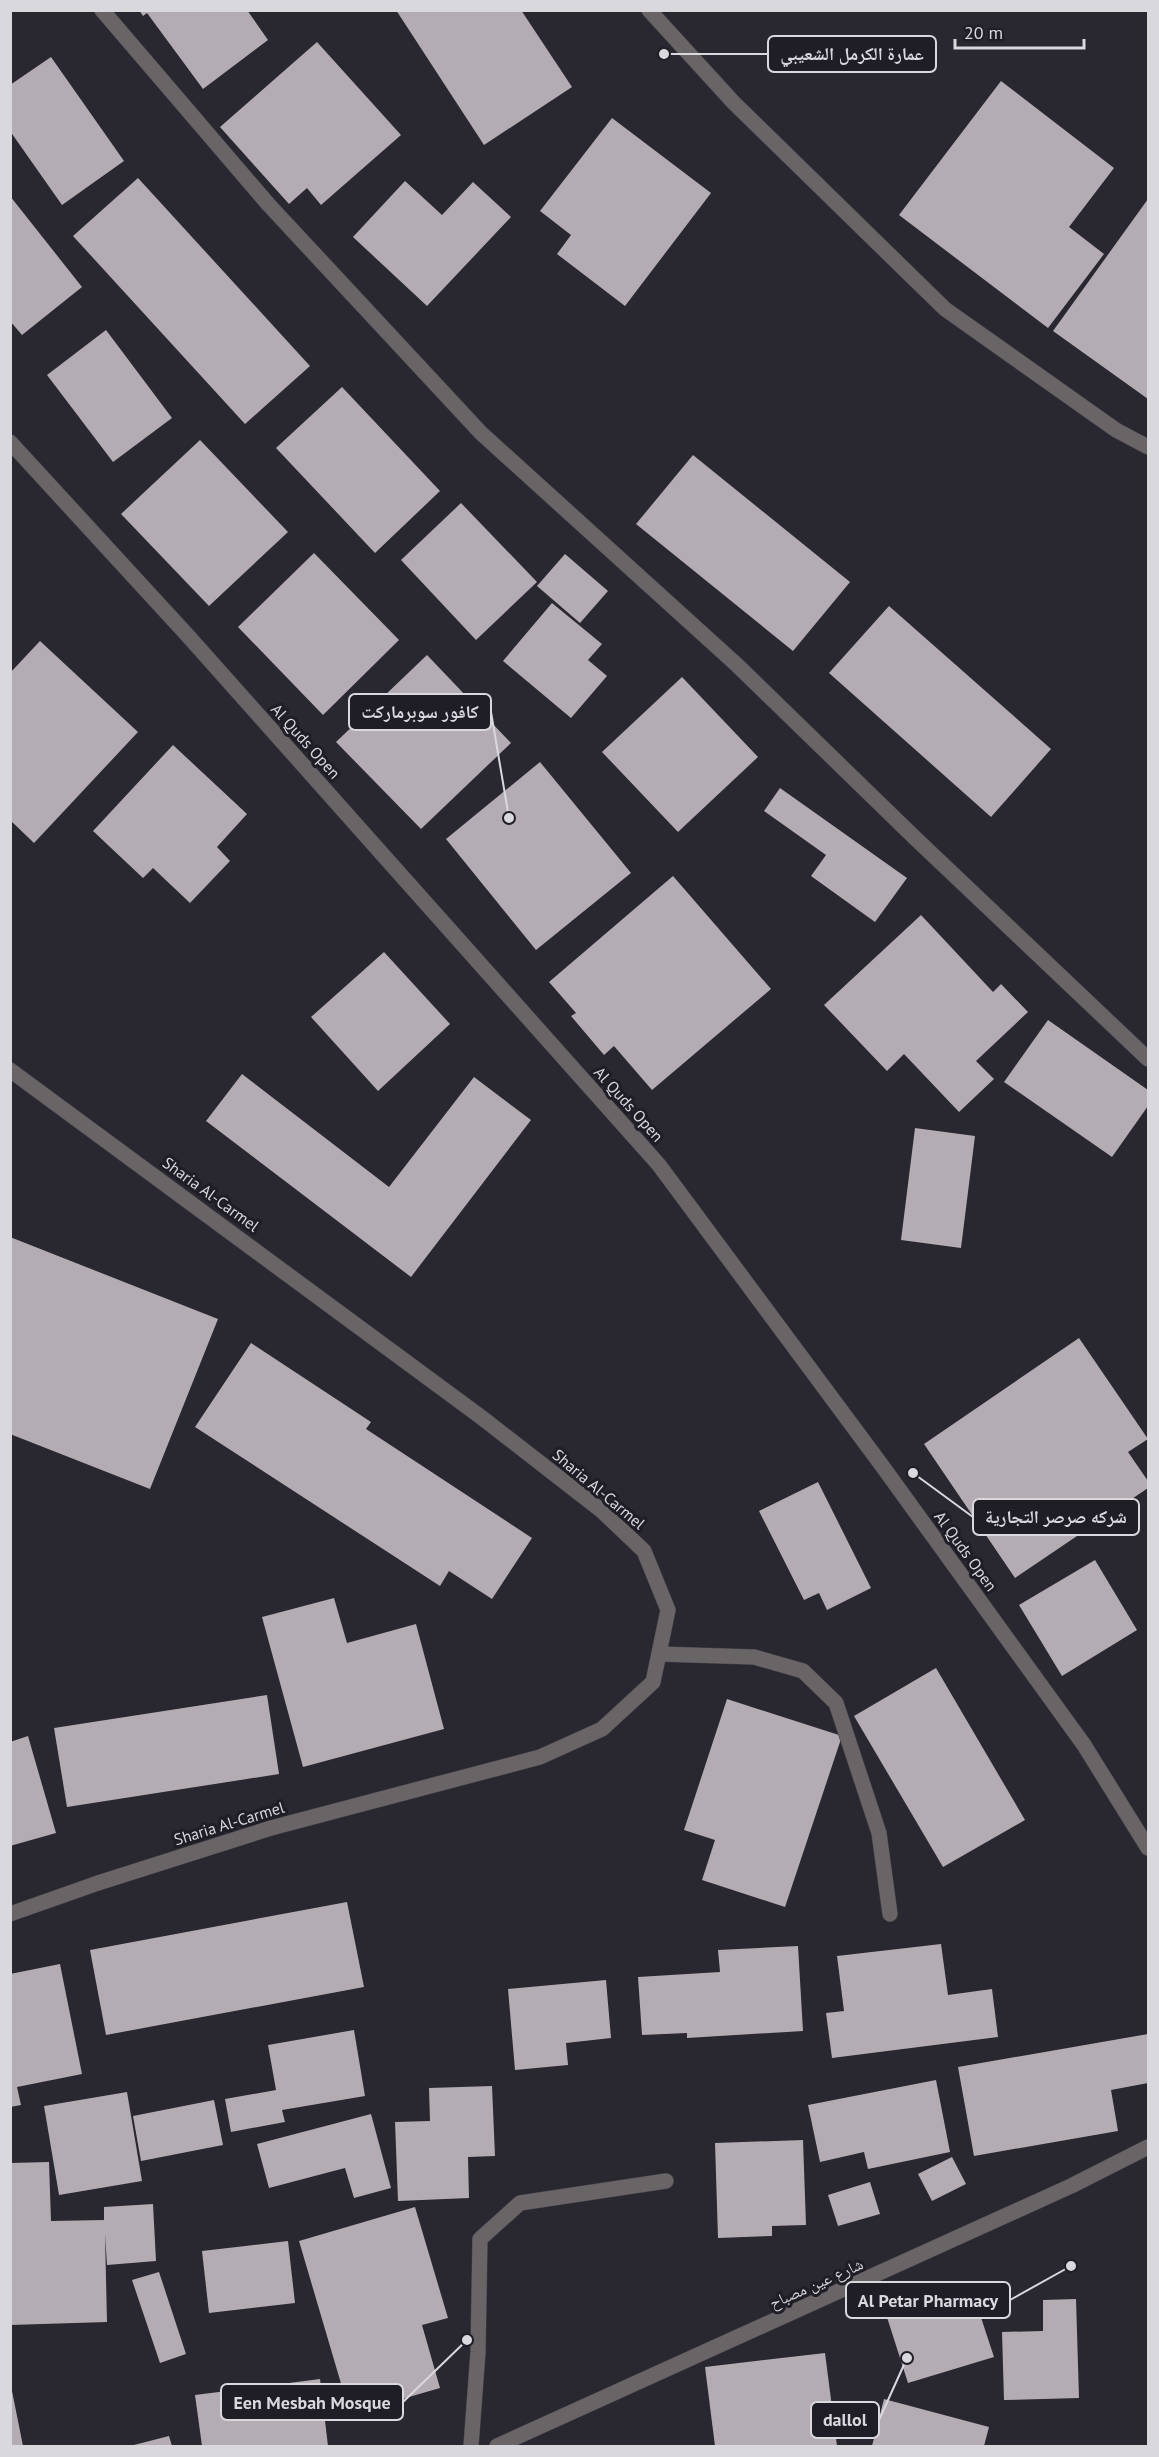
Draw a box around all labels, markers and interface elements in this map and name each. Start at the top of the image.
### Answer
scale bar [955,12,1084,50]
text: 20 m [964,21,1003,44]
callout: عمارة الكرمل الشعيبي [768,36,936,72]
text: عمارة الكرمل الشعيبي [780,42,924,68]
callout: كافور سوبرماركت [349,694,491,730]
street label: Al Quds Open [267,699,345,783]
text: كافور سوبرماركت [361,700,479,723]
street label: Al Quds Open [590,1062,668,1146]
street label: Sharia Al-Carmel [159,1152,263,1236]
street label: Sharia Al-Carmel [549,1445,650,1534]
callout: شركه صرصر التجارية [973,1499,1139,1535]
text: شركه صرصر التجارية [985,1505,1127,1528]
street label: Al Quds Open [930,1507,1002,1595]
street label: Sharia Al-Carmel [171,1797,287,1849]
street label: شارع عين مصباح [766,2253,867,2314]
callout: Al Petar Pharmacy [846,2282,1010,2318]
text: Al Petar Pharmacy [858,2289,999,2312]
callout: Een Mesbah Mosque [221,2384,403,2420]
text: Een Mesbah Mosque [233,2391,391,2414]
callout: dallol [811,2402,879,2438]
text: dallol [823,2408,868,2431]

